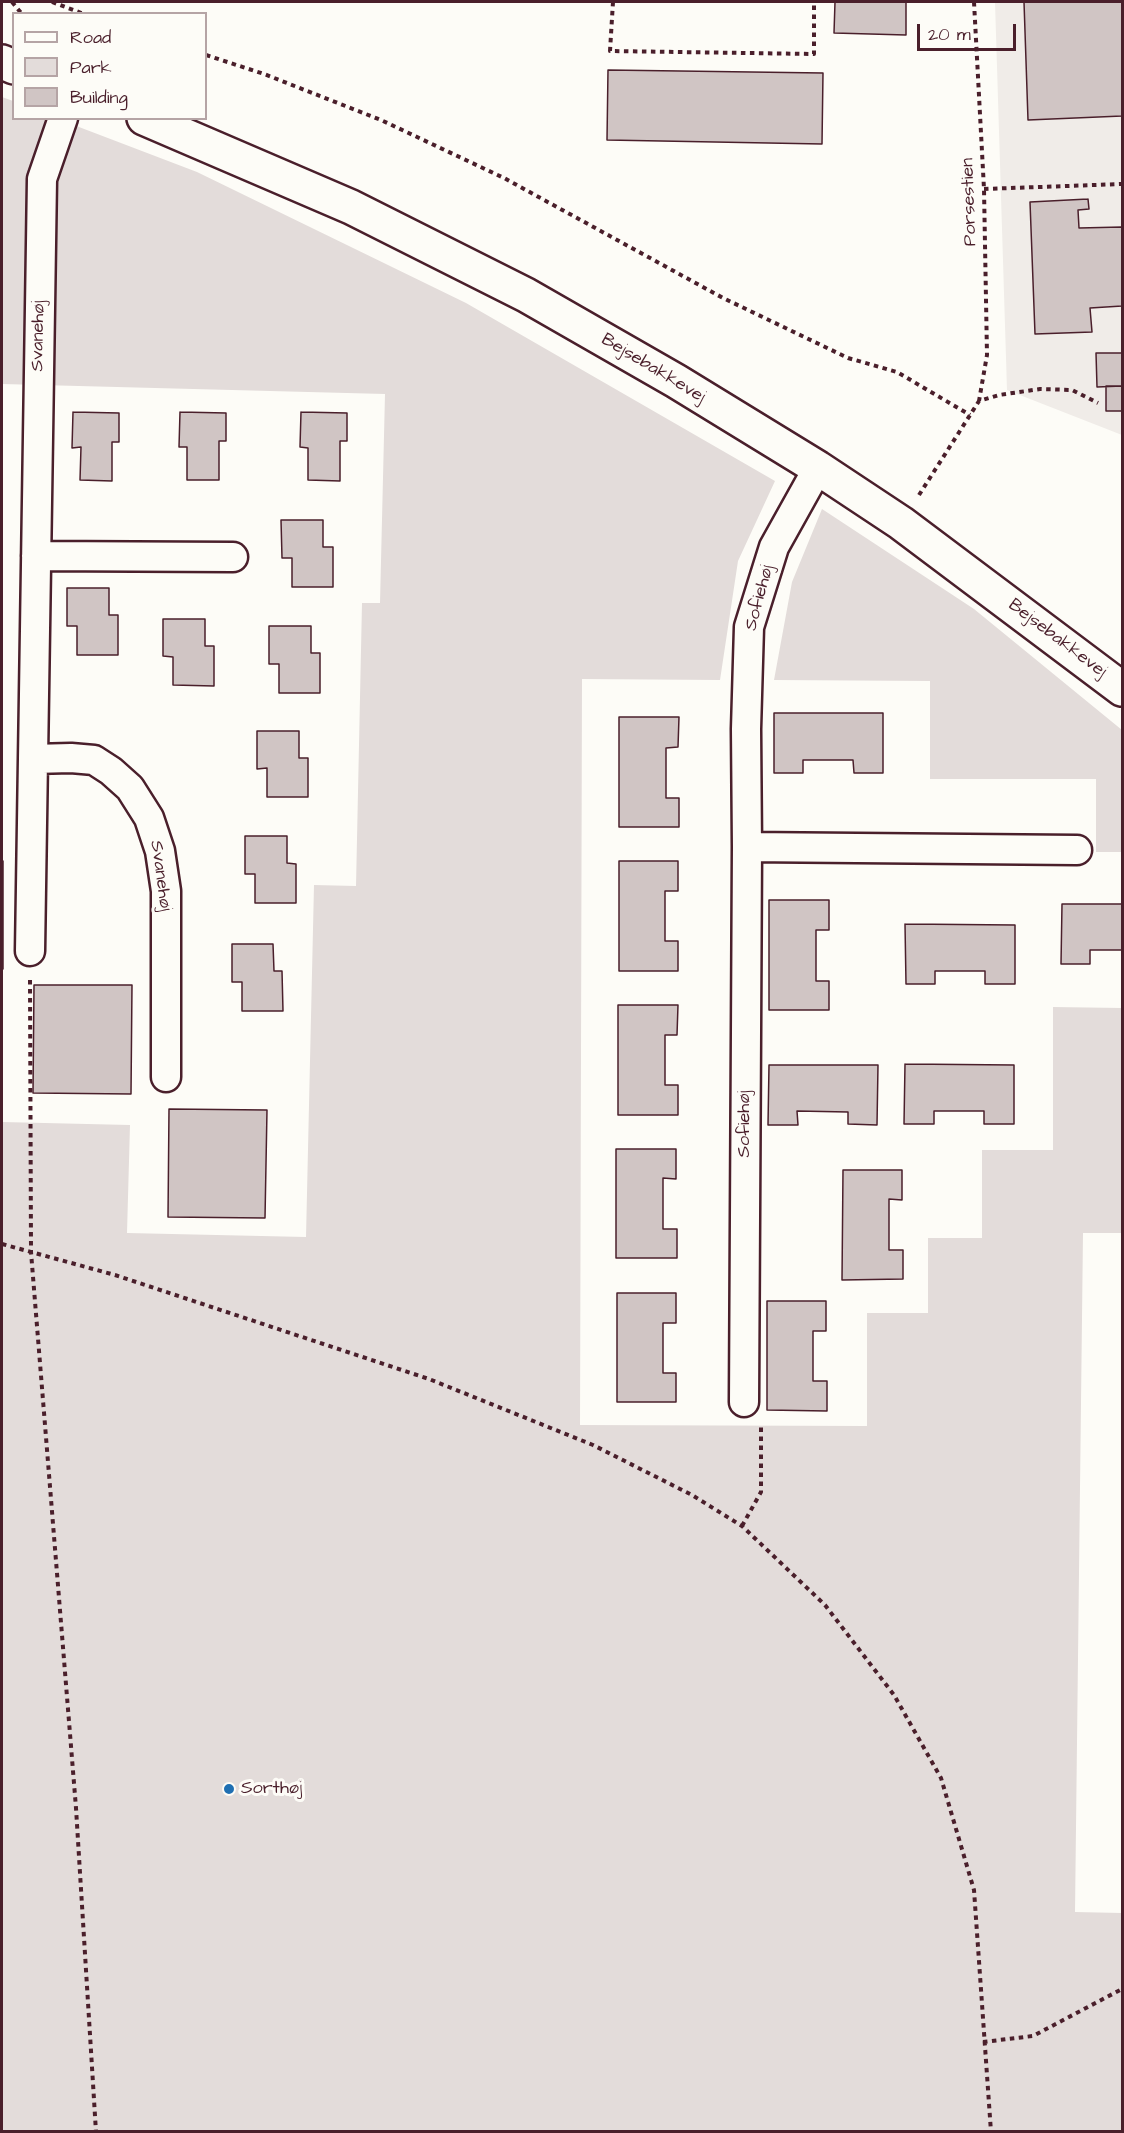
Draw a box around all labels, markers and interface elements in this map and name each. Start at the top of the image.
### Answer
legend [12,12,207,120]
scale bar [920,12,1019,50]
text: 20 m [928,22,971,47]
text: Road [70,25,111,50]
text: Park [70,55,112,80]
text: Building [70,85,128,110]
street label: Porsestien [958,158,982,246]
street label: Svanehøj [28,300,50,372]
street label: Bejsebakkevej [597,329,709,409]
street label: Sofiehøj [741,563,779,633]
street label: Bejsebakkevej [1003,595,1111,683]
street label: Svanehøj [144,839,176,913]
street label: Sofiehøj [734,1090,756,1158]
place label: Sorthøj [241,1778,302,1800]
marker: Sorthøj [222,1782,236,1796]

